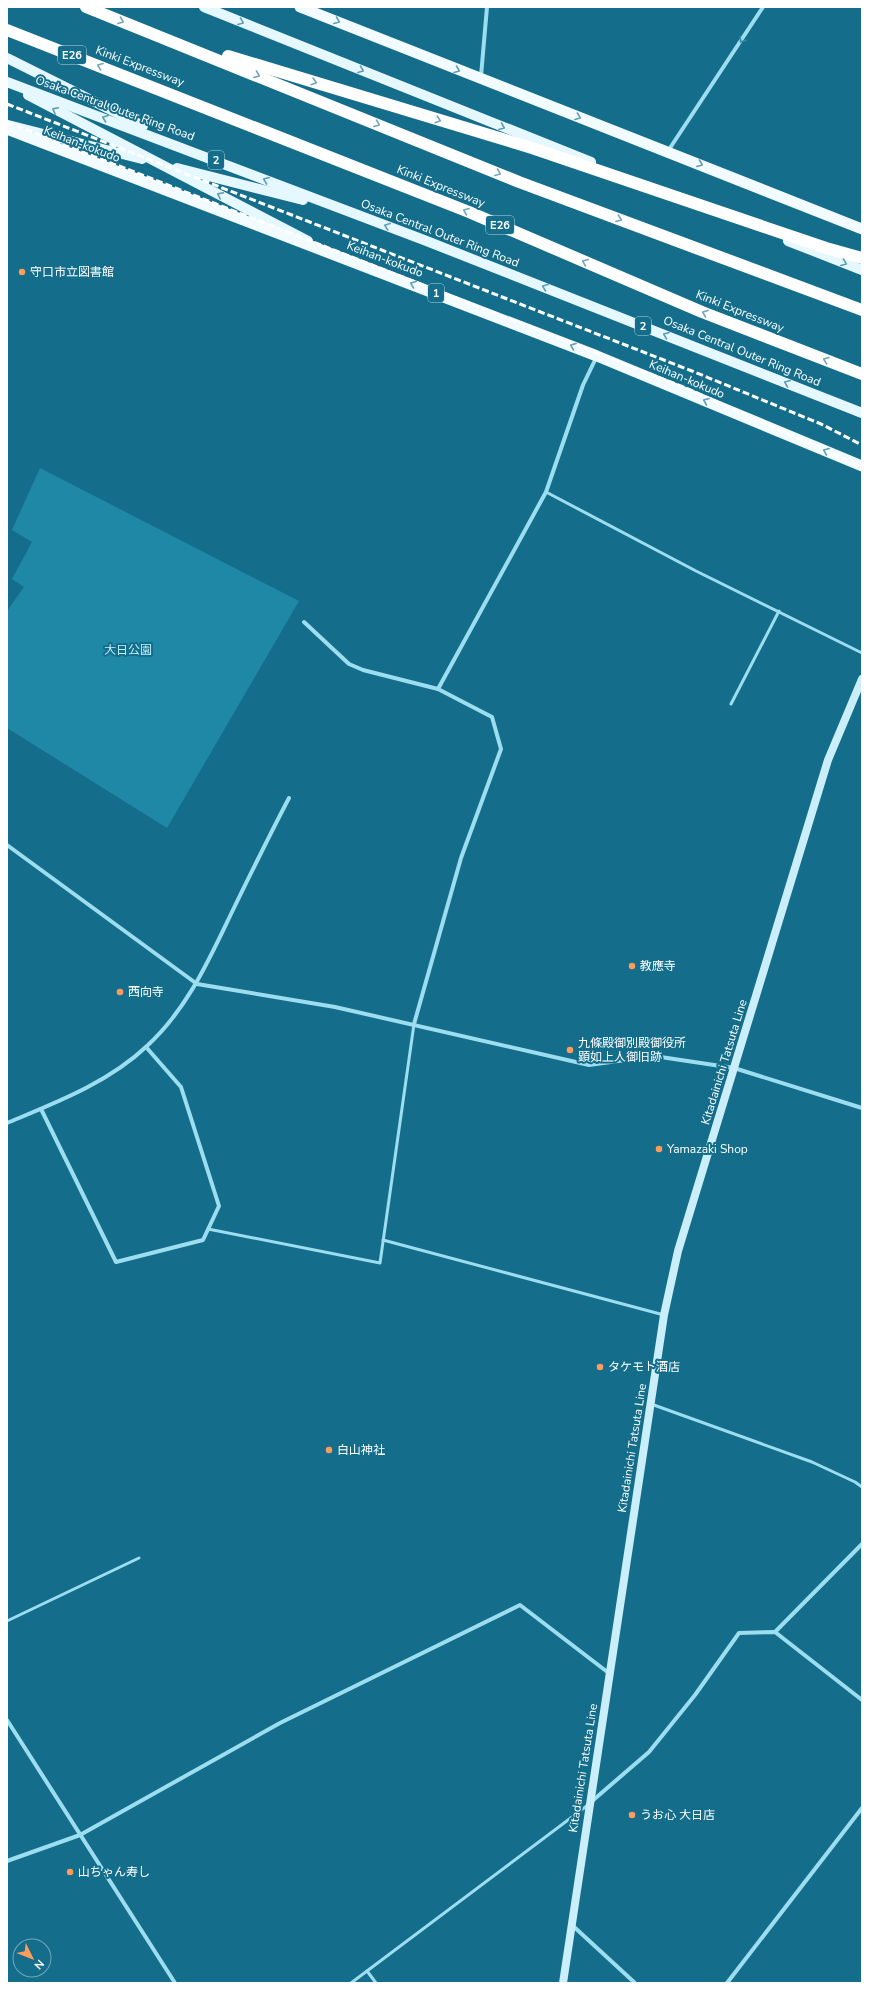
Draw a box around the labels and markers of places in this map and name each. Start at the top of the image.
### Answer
place label: 守口市立図書館 [30,264,114,280]
marker: 守口市立図書館 [17,267,27,277]
place label: 教應寺 [640,958,676,974]
marker: 教應寺 [627,961,637,971]
place label: 西向寺 [128,984,164,1000]
marker: 西向寺 [115,987,125,997]
place label: 九條殿御別殿御役所 顕如上人御旧跡 [578,1035,686,1065]
marker: 九條殿御別殿御役所 顕如上人御旧跡 [565,1045,575,1055]
place label: Yamazaki Shop [666,1141,748,1157]
marker: Yamazaki Shop [654,1144,664,1154]
place label: タケモト酒店 [608,1359,680,1375]
marker: タケモト酒店 [595,1362,605,1372]
place label: 白山神社 [337,1442,385,1458]
marker: 白山神社 [324,1445,334,1455]
place label: うお心 大日店 [640,1807,715,1823]
marker: うお心 大日店 [627,1810,637,1820]
place label: 山ちゃん寿し [78,1864,150,1880]
marker: 山ちゃん寿し [65,1867,75,1877]

